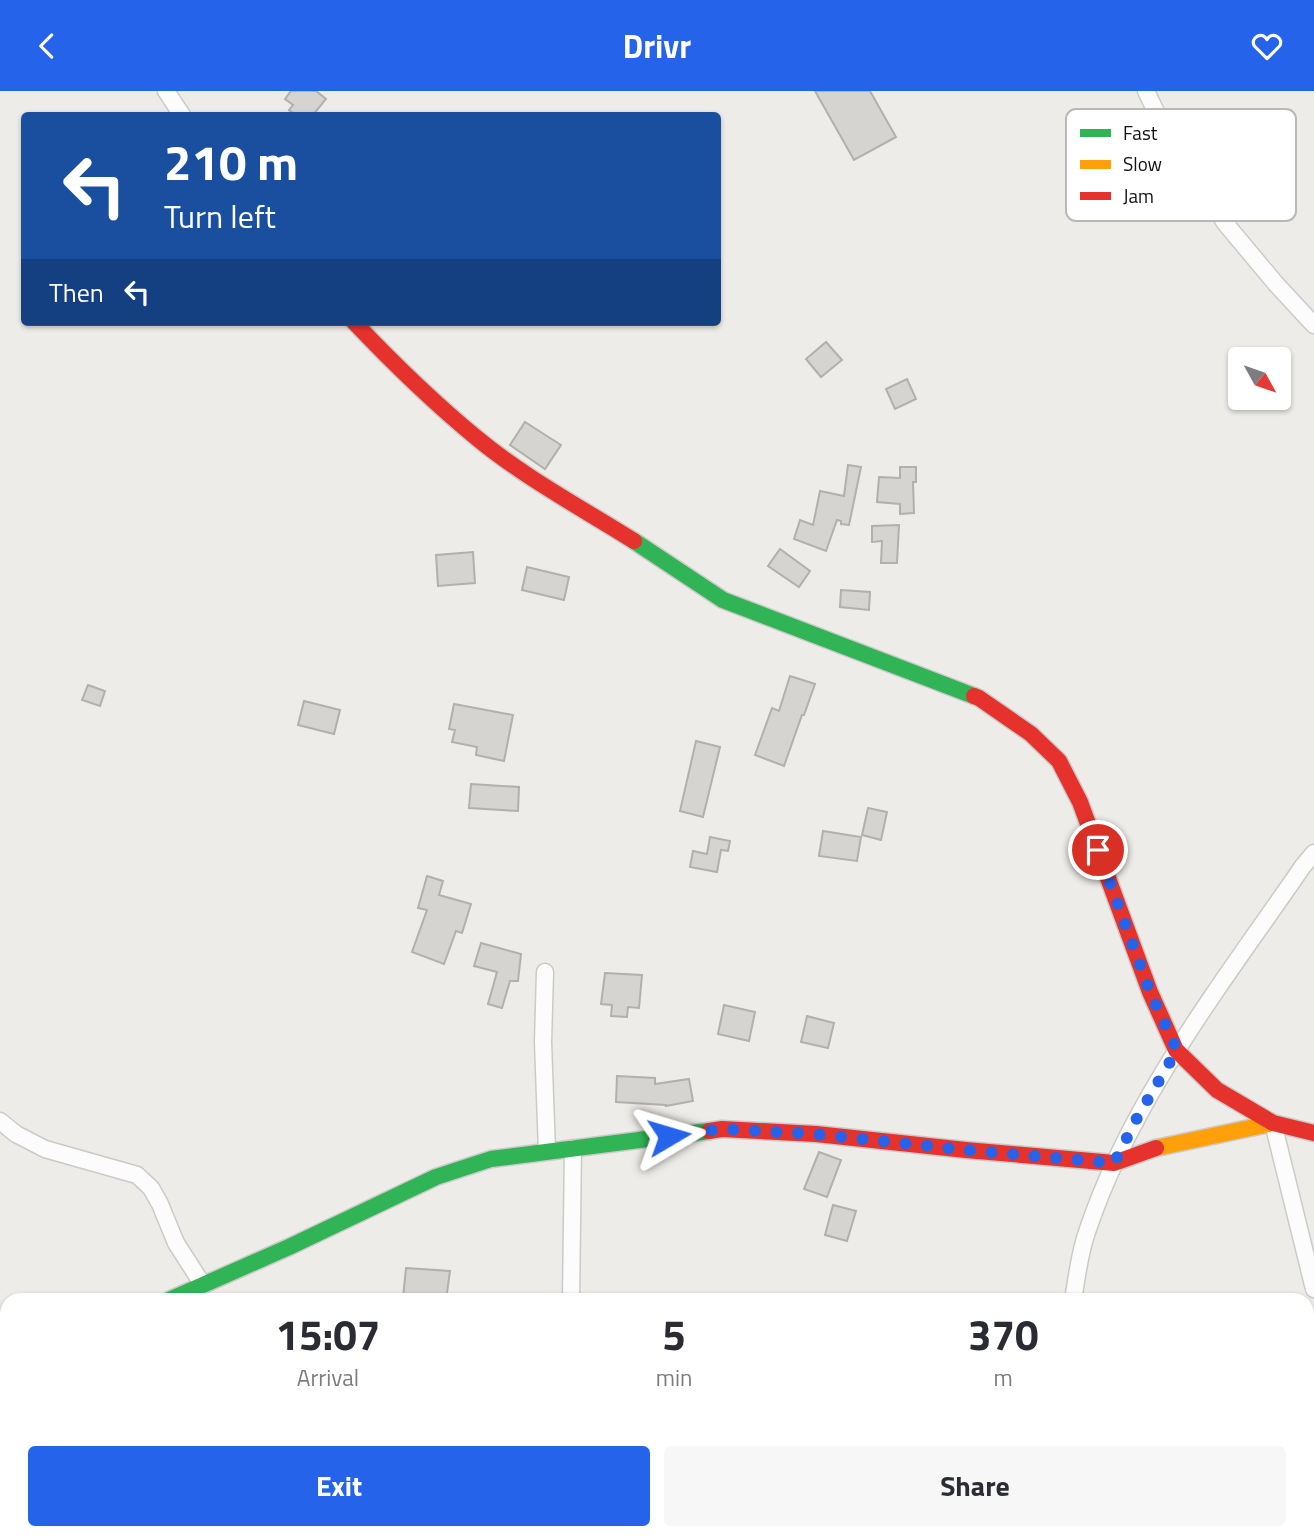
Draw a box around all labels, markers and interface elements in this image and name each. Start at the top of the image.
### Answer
text: Drivr [623,22,691,70]
icon: back [28,27,66,65]
icon: heart [1248,27,1286,65]
legend [1066,109,1296,221]
text: Fast [1123,118,1158,147]
text: 210 m [164,124,298,199]
icon: left [49,140,140,231]
text: Slow [1123,149,1162,178]
text: Jam [1123,181,1154,210]
text: Turn left [164,192,276,240]
text: Then [49,273,104,312]
icon: left [118,273,156,311]
north arrow [1228,347,1292,409]
map controls [1228,347,1291,410]
pin [1068,820,1128,880]
icon: arrive [1079,831,1117,869]
position arrow [632,1099,706,1173]
text: 15:07 [275,1302,380,1366]
text: 5 [662,1302,686,1366]
text: 370 [968,1302,1038,1366]
text: Arrival [297,1360,359,1395]
text: min [656,1360,692,1395]
text: m [994,1360,1013,1395]
button: Exit [28,1446,650,1526]
button: Share [664,1446,1286,1526]

